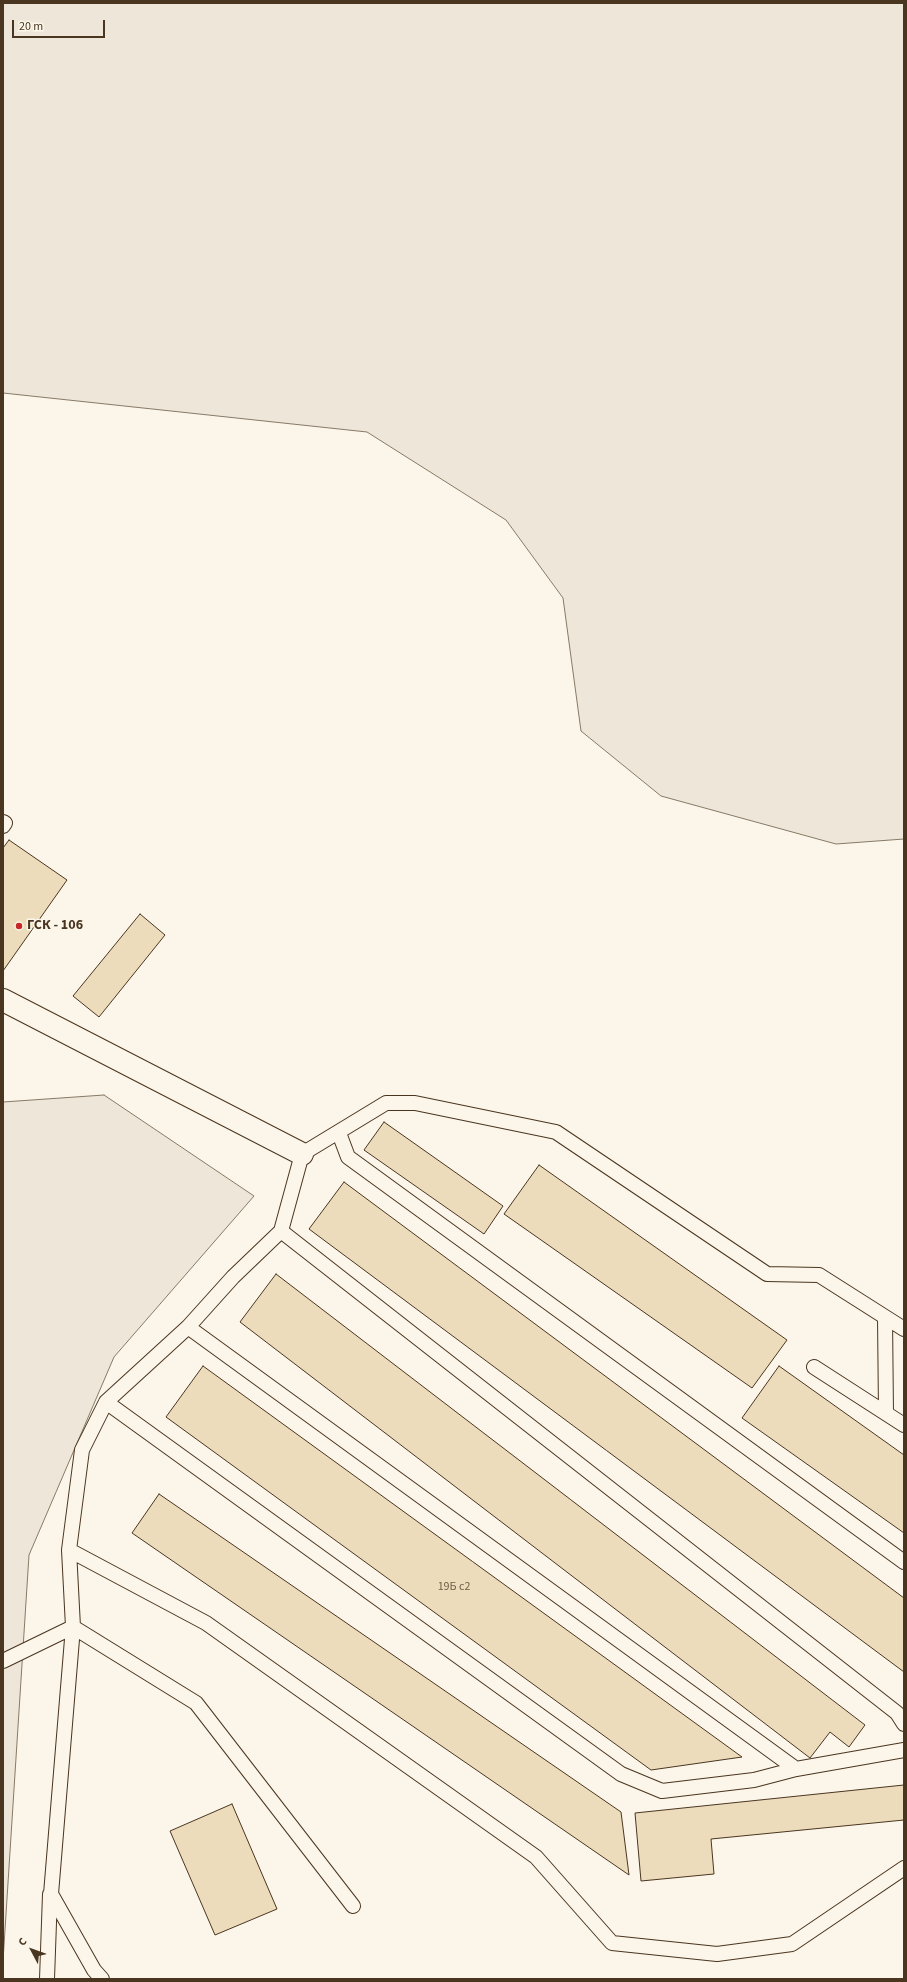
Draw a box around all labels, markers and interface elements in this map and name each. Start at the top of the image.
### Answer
scale bar [14,12,107,38]
text: 20 m [19,18,43,35]
place label: ГСК - 106 [27,918,83,934]
marker: ГСК - 106 [14,921,24,931]
house number: 19Б с2 [438,1580,470,1594]
north arrow [12,1930,52,1970]
text: С [15,1934,30,1949]

